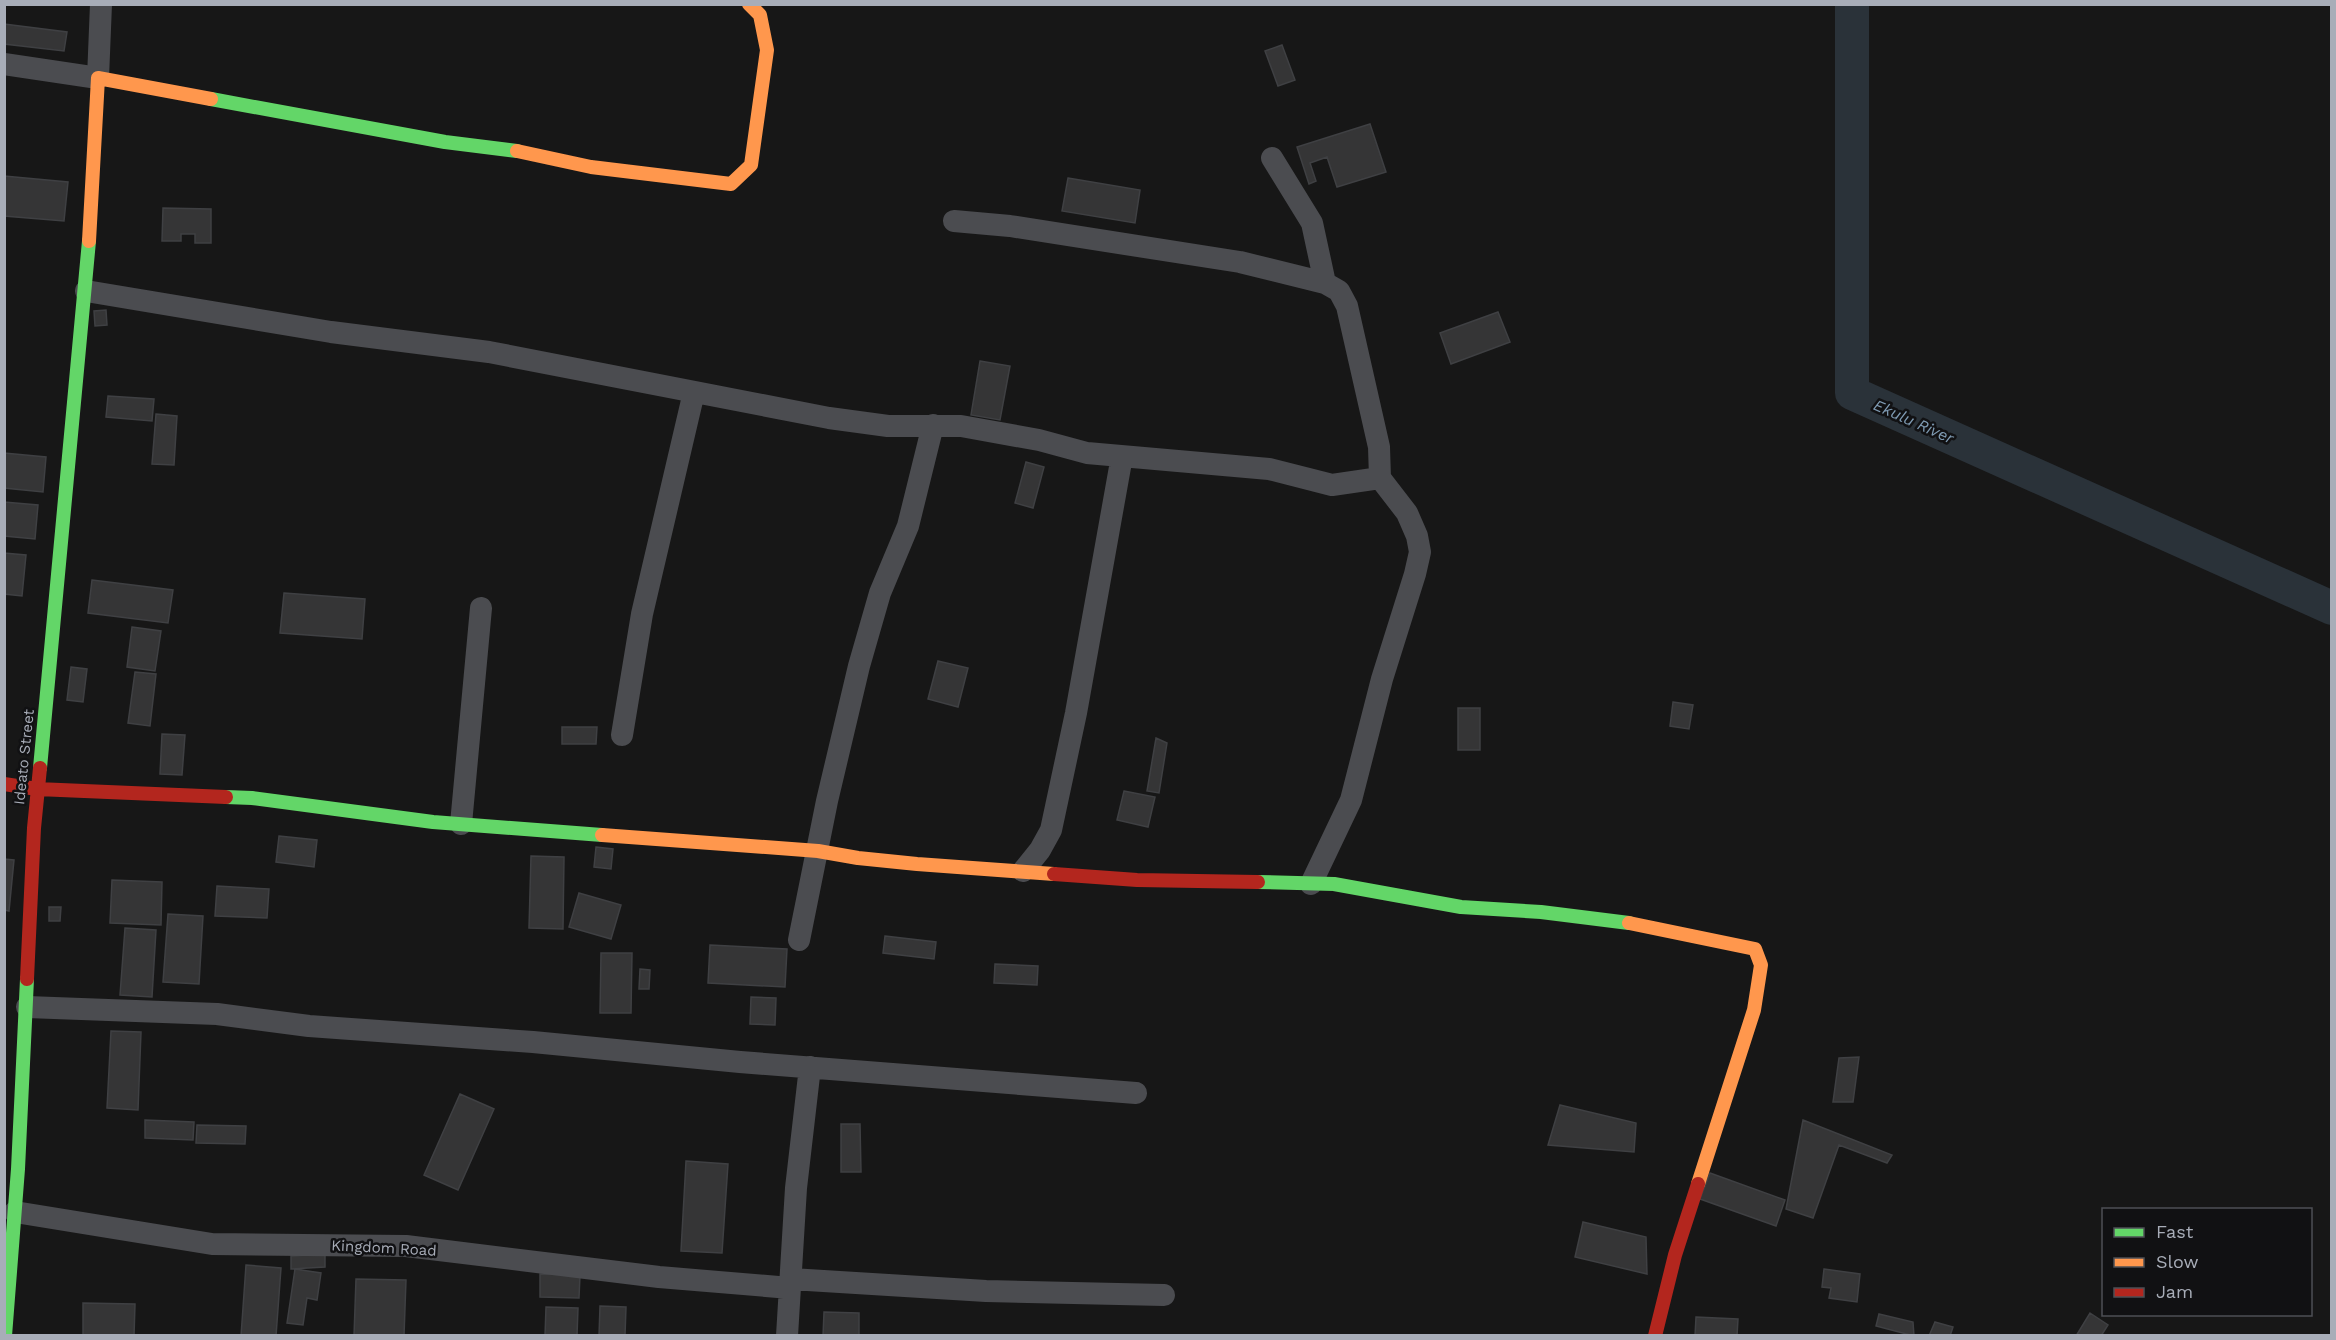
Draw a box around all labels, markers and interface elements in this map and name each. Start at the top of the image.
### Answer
water label: Ekulu River [1871,395,1958,448]
street label: Ideato Street [10,708,38,806]
legend [2102,1208,2312,1316]
text: Fast [2156,1221,2194,1242]
street label: Kingdom Road [331,1236,437,1260]
text: Slow [2156,1251,2199,1272]
text: Jam [2156,1281,2193,1302]

